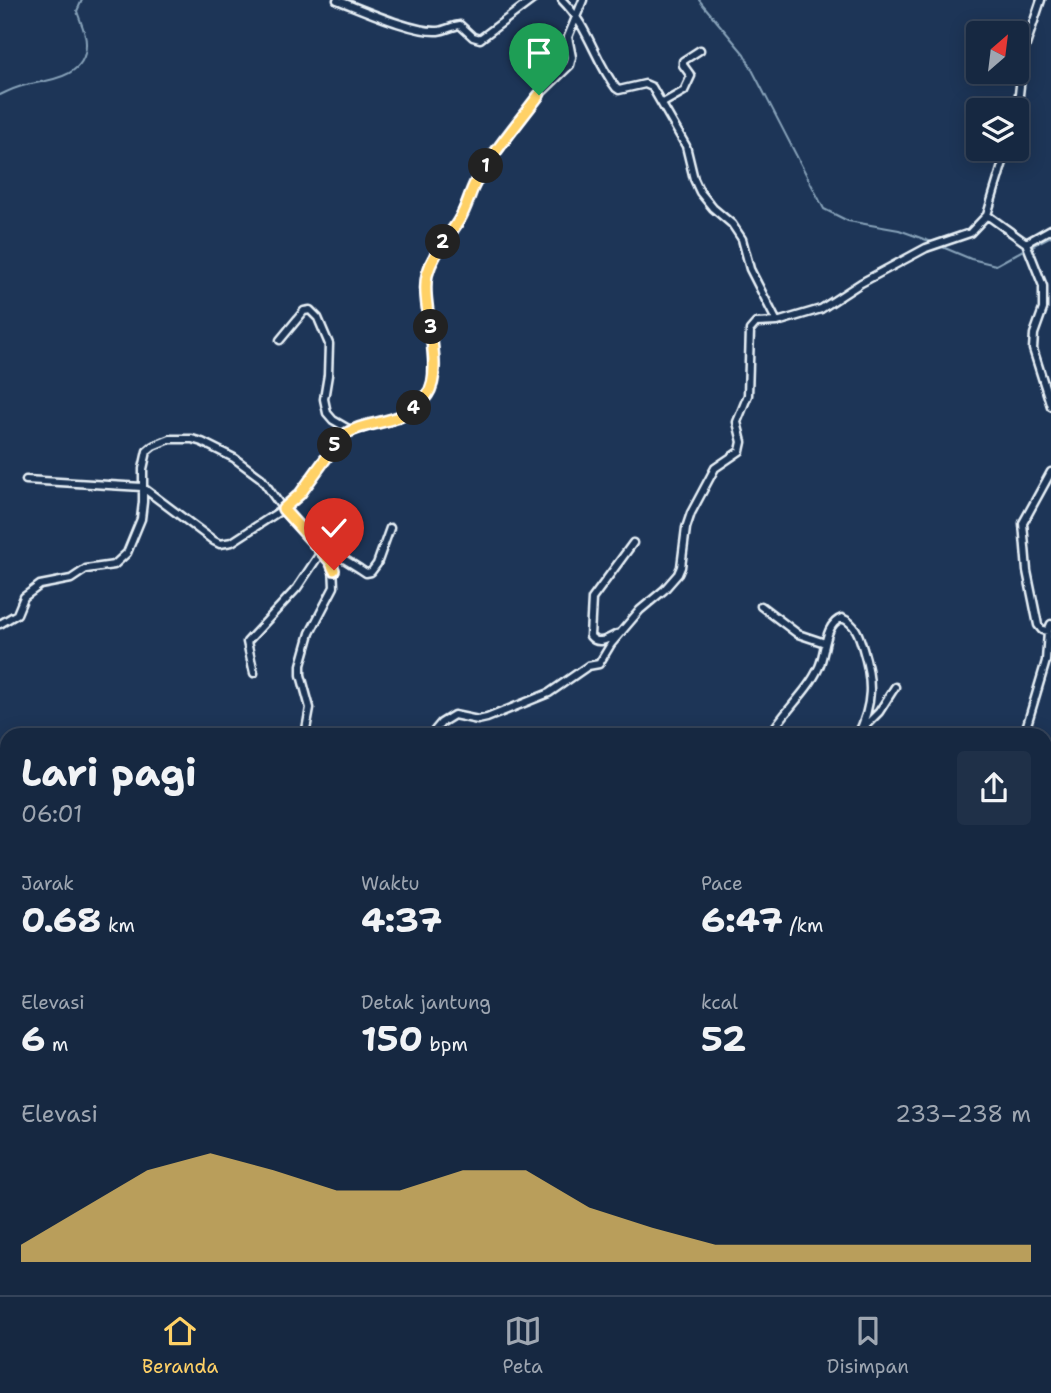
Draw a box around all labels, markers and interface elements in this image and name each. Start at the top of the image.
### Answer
north arrow [966,21,1029,84]
map controls [966,21,1029,161]
pin [509,23,569,95]
icon: arrive [520,34,558,72]
button: layers [966,98,1029,161]
pin: 1 [468,148,504,184]
text: 1 [481,153,490,178]
pin: 2 [426,224,460,260]
text: 2 [436,229,449,254]
pin: 3 [414,310,448,344]
text: 3 [424,314,437,339]
pin: 4 [396,390,432,426]
text: 4 [407,395,420,420]
pin: 5 [318,428,352,462]
text: 5 [329,432,340,457]
pin [304,498,364,570]
icon: check [315,509,353,547]
text: Lari pagi [21,747,197,798]
button: share [957,751,1031,825]
text: 06:01 [21,799,83,829]
text: Jarak [21,871,74,896]
text: Waktu [361,871,420,896]
text: Pace [701,871,743,896]
text: 0.68 [21,896,101,943]
text: 4:37 [361,896,442,943]
text: 6:47 [701,896,783,943]
text: km [101,913,135,938]
text: /km [783,913,823,938]
text: Elevasi [21,990,85,1015]
text: Detak jantung [361,990,491,1015]
text: kcal [701,990,738,1015]
text: 6 [21,1015,46,1062]
text: 150 [361,1015,423,1062]
text: 52 [701,1015,746,1062]
text: m [46,1032,68,1057]
text: bpm [423,1032,468,1057]
text: Elevasi [21,1099,98,1129]
text: 233–238 m [895,1099,1031,1129]
tab: Beranda [142,1312,218,1379]
tab: Peta [502,1312,543,1379]
tab: Disimpan [827,1312,909,1379]

